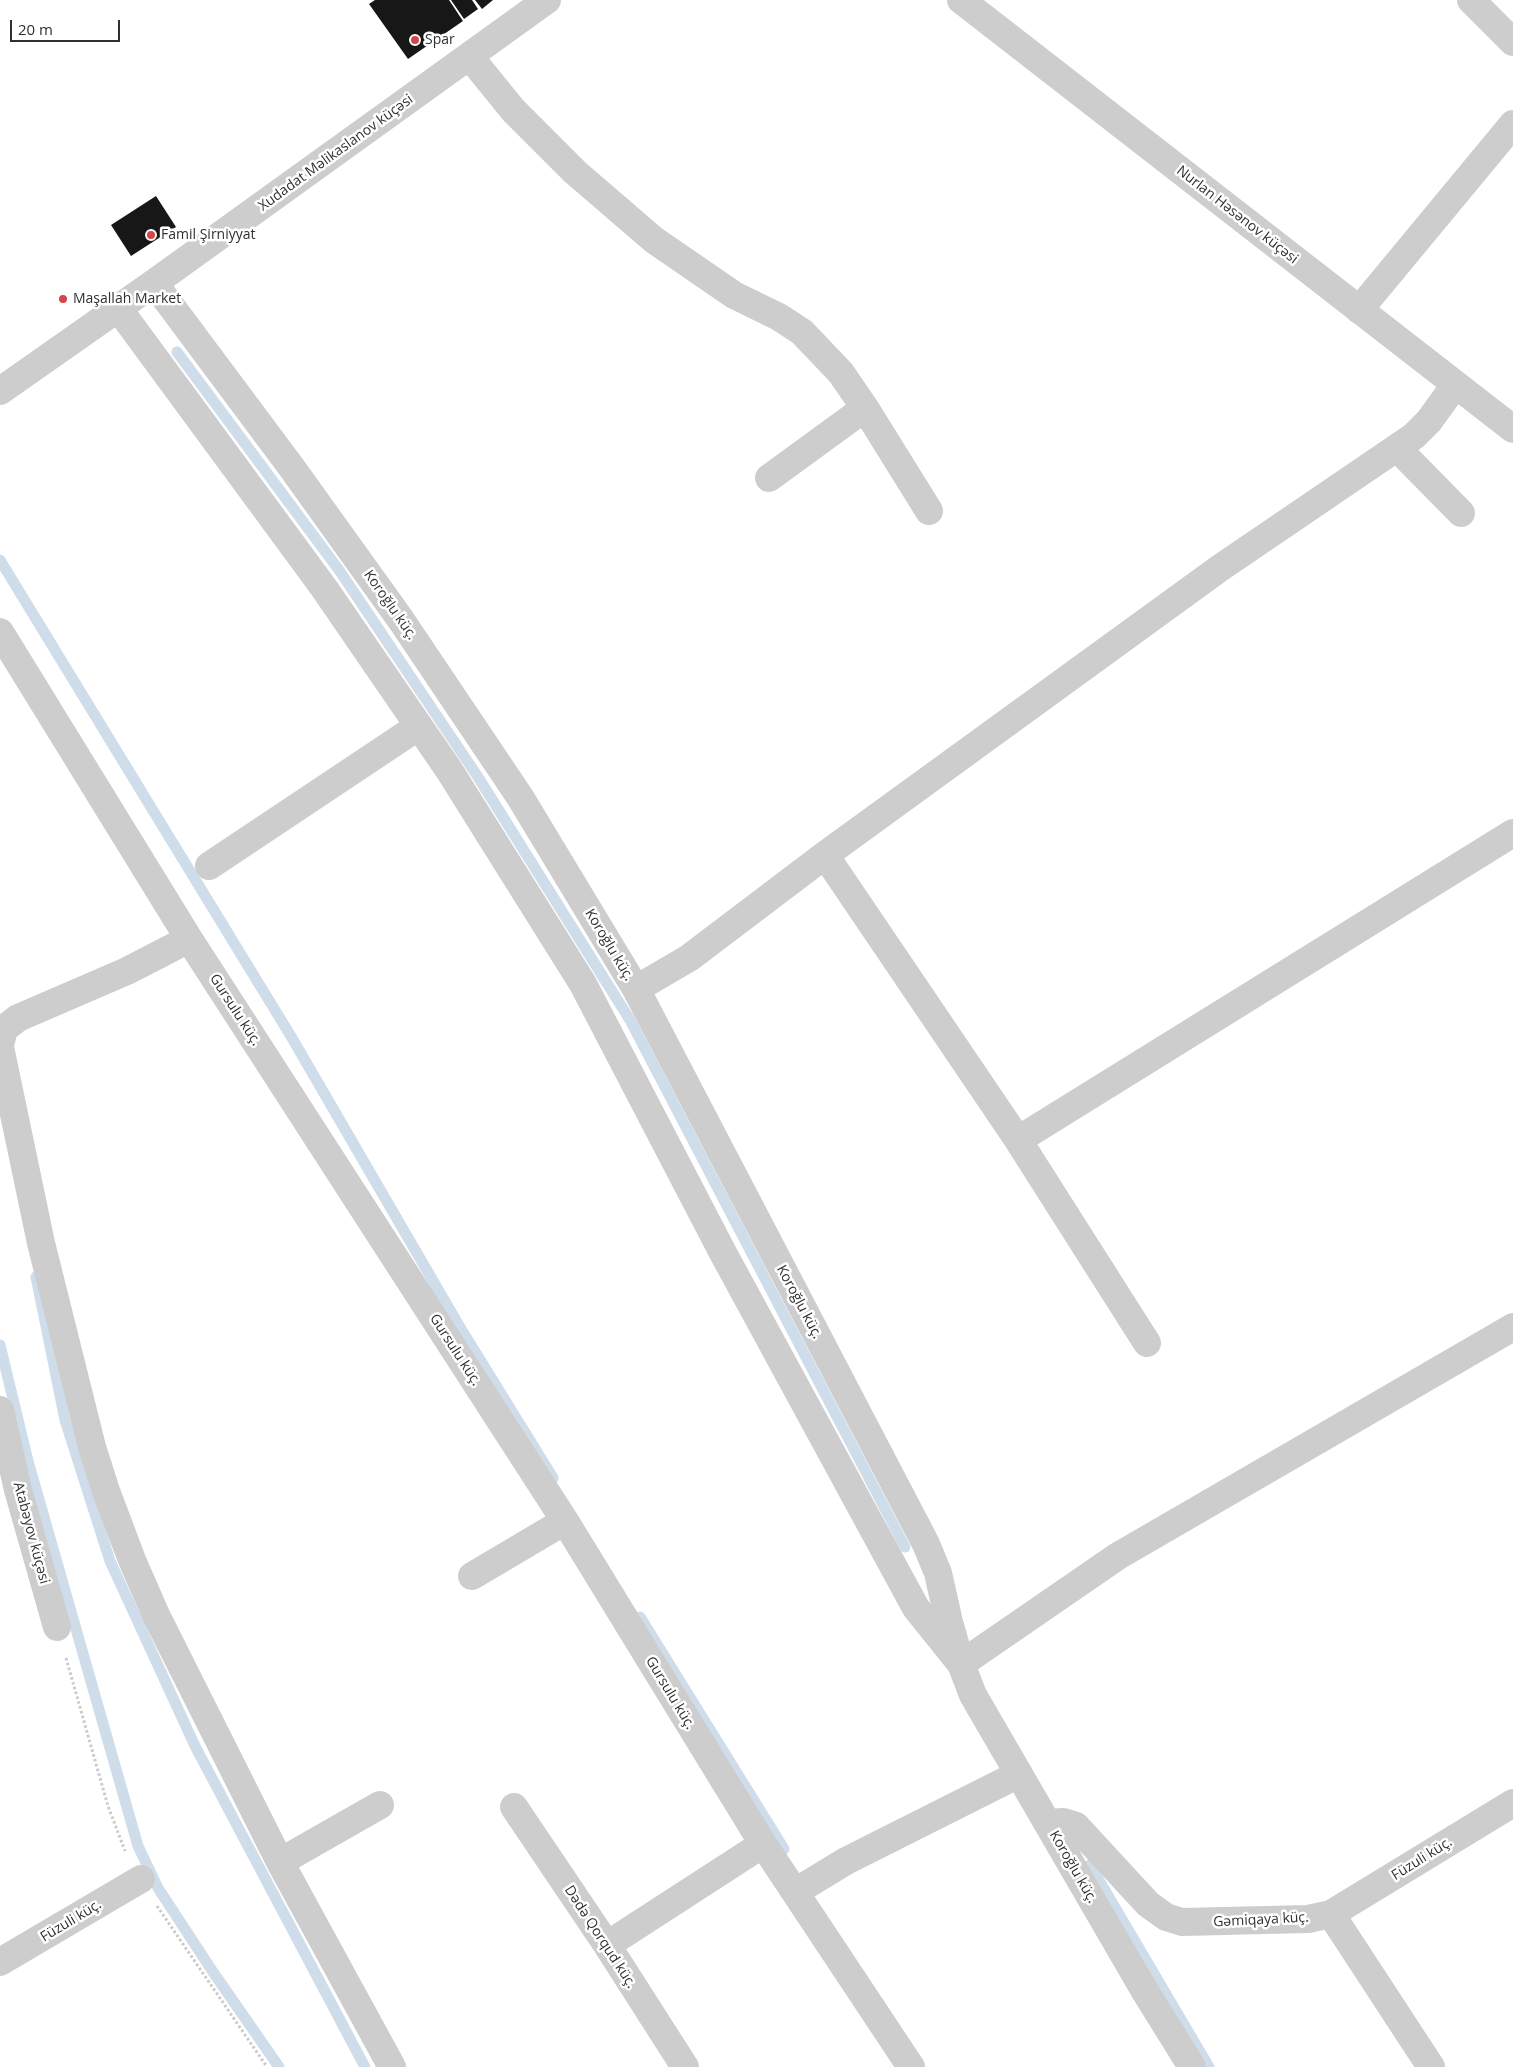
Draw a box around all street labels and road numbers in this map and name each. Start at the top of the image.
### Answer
street label: Xudadat Məlikaslanov küçəsi [255,91,417,215]
street label: Nurlan Həsənov küçəsi [1173,162,1301,268]
street label: Koroğlu küç. [360,567,420,643]
street label: Koroğlu küç. [581,906,637,984]
street label: Gursulu küç. [206,971,264,1049]
street label: Koroğlu küç. [773,1262,825,1342]
street label: Gursulu küç. [426,1311,484,1389]
street label: Atabəyov küçəsi [9,1480,53,1586]
street label: Gursulu küç. [642,1654,698,1732]
street label: Koroğlu küç. [1046,1828,1100,1906]
street label: Füzuli küç. [1389,1834,1455,1884]
street label: Dədə Qorqud küç. [561,1883,639,1991]
street label: Füzuli küç. [38,1896,104,1946]
street label: Gəmiqaya küç. [1213,1909,1309,1931]

